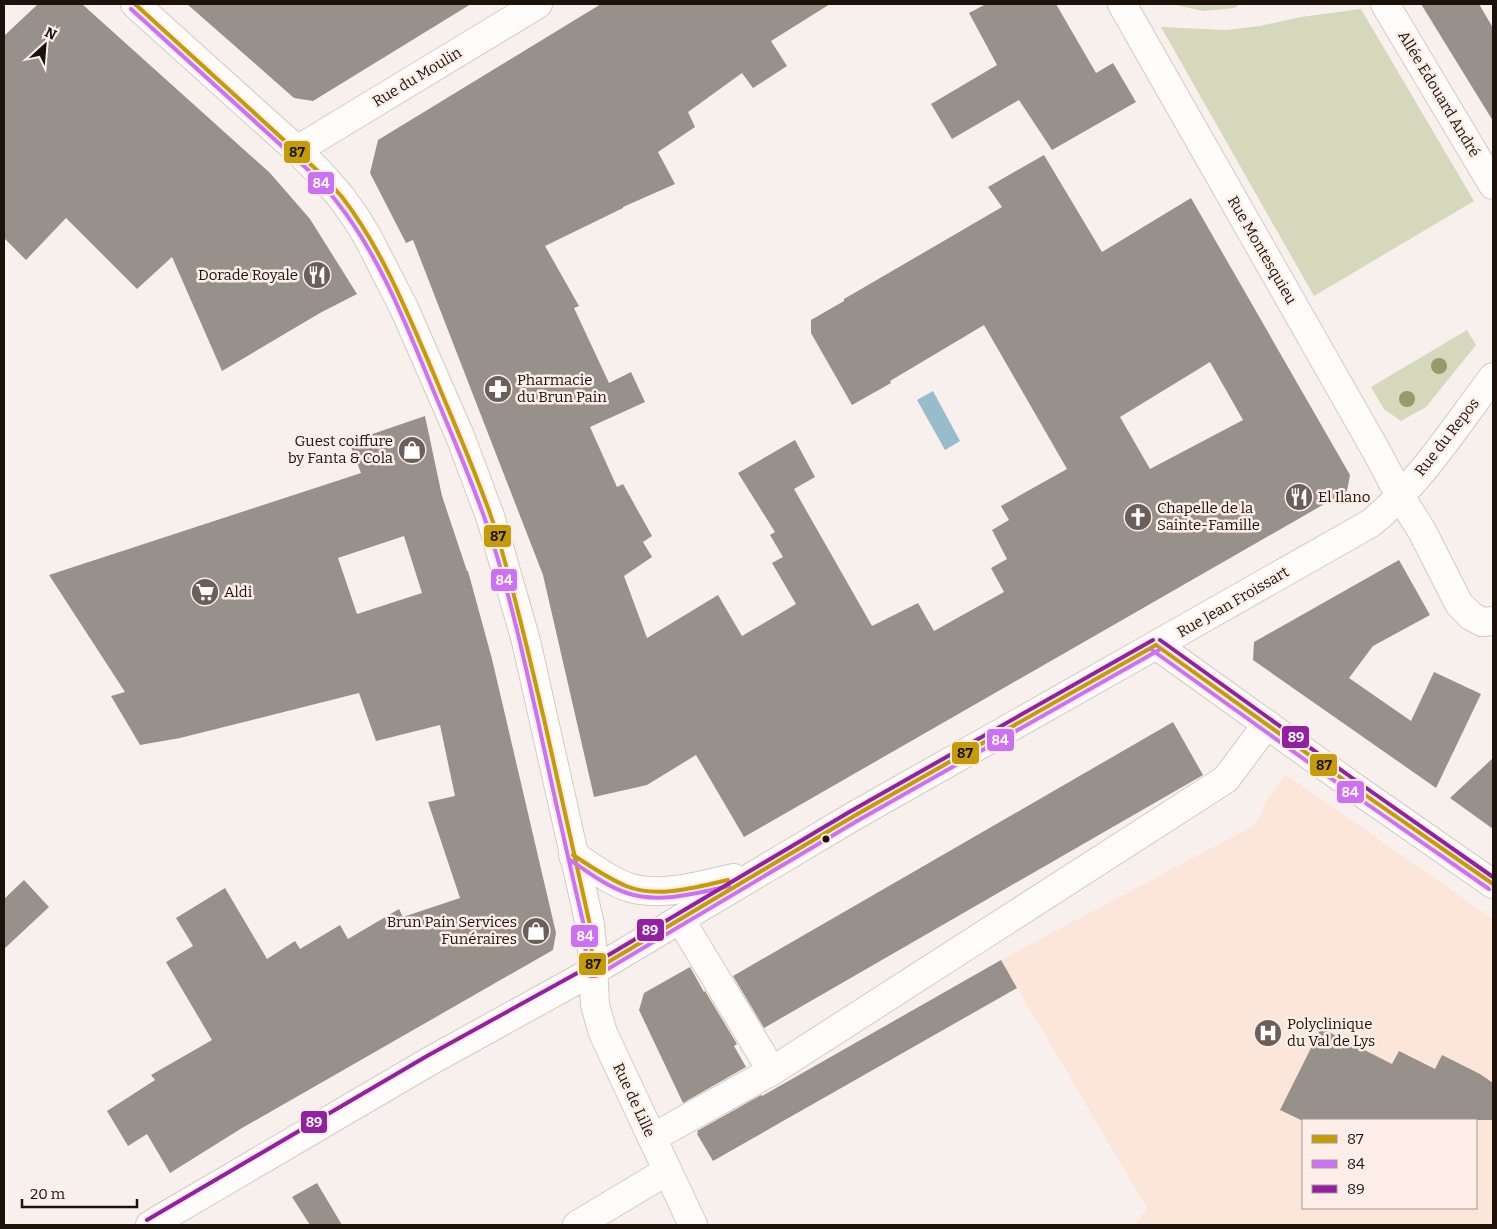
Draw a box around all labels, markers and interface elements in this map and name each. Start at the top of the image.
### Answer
north arrow [20,20,70,70]
text: N [42,24,59,44]
street label: Allée Edouard André [1394,28,1484,160]
street label: Rue du Moulin [369,43,465,111]
line badge: 87 [283,140,311,164]
text: 87 [289,144,305,161]
line badge: 84 [307,171,335,195]
text: 84 [313,175,330,192]
street label: Rue Montesquieu [1224,193,1300,307]
restaurant icon: Dorade Royale [302,260,332,290]
place label: Dorade Royale [198,266,298,284]
place label: Pharmacie du Brun Pain [517,371,607,406]
pharmacy icon: Pharmacie du Brun Pain [483,374,513,404]
street label: Rue du Repos [1411,394,1483,480]
place label: Guest coiffure by Fanta & Cola [288,432,393,467]
shop icon: Guest coiffure by Fanta & Cola [397,435,427,465]
restaurant icon: El Ilano [1284,482,1314,512]
place label: El Ilano [1318,488,1370,506]
place label: Chapelle de la Sainte-Famille [1157,499,1260,534]
church icon: Chapelle de la Sainte-Famille [1123,502,1153,532]
line badge: 87 [483,524,512,548]
text: 87 [490,528,506,545]
street label: Rue Jean Froissart [1174,562,1293,641]
line badge: 84 [490,568,518,592]
text: 84 [496,572,513,589]
supermarket icon: Aldi [190,577,220,607]
place label: Aldi [224,583,253,601]
line badge: 89 [1281,725,1310,749]
line badge: 84 [986,728,1015,752]
text: 89 [1288,729,1304,746]
text: 84 [992,732,1009,749]
line badge: 87 [951,741,980,765]
text: 87 [957,745,973,762]
line badge: 87 [1309,753,1338,777]
text: 87 [1316,757,1332,774]
line badge: 84 [1336,780,1365,804]
text: 84 [1342,784,1359,801]
unlabelled marker [821,834,831,844]
place label: Brun Pain Services Funéraires [387,913,517,948]
shop icon: Brun Pain Services Funéraires [521,916,551,946]
line badge: 89 [636,918,665,942]
text: 89 [642,922,658,939]
line badge: 84 [570,924,599,948]
text: 84 [577,928,594,945]
line badge: 87 [578,952,607,976]
text: 87 [585,956,601,973]
place label: Polyclinique du Val de Lys [1287,1015,1375,1050]
hospital icon: Polyclinique du Val de Lys [1253,1018,1283,1048]
street label: Rue de Lille [609,1060,659,1140]
line badge: 89 [300,1110,328,1134]
text: 89 [306,1114,322,1131]
legend [1302,1119,1477,1209]
text: 87 [1347,1130,1364,1148]
text: 84 [1347,1155,1365,1173]
scale bar [22,1176,138,1208]
text: 89 [1347,1180,1365,1198]
text: 20 m [30,1185,66,1203]

